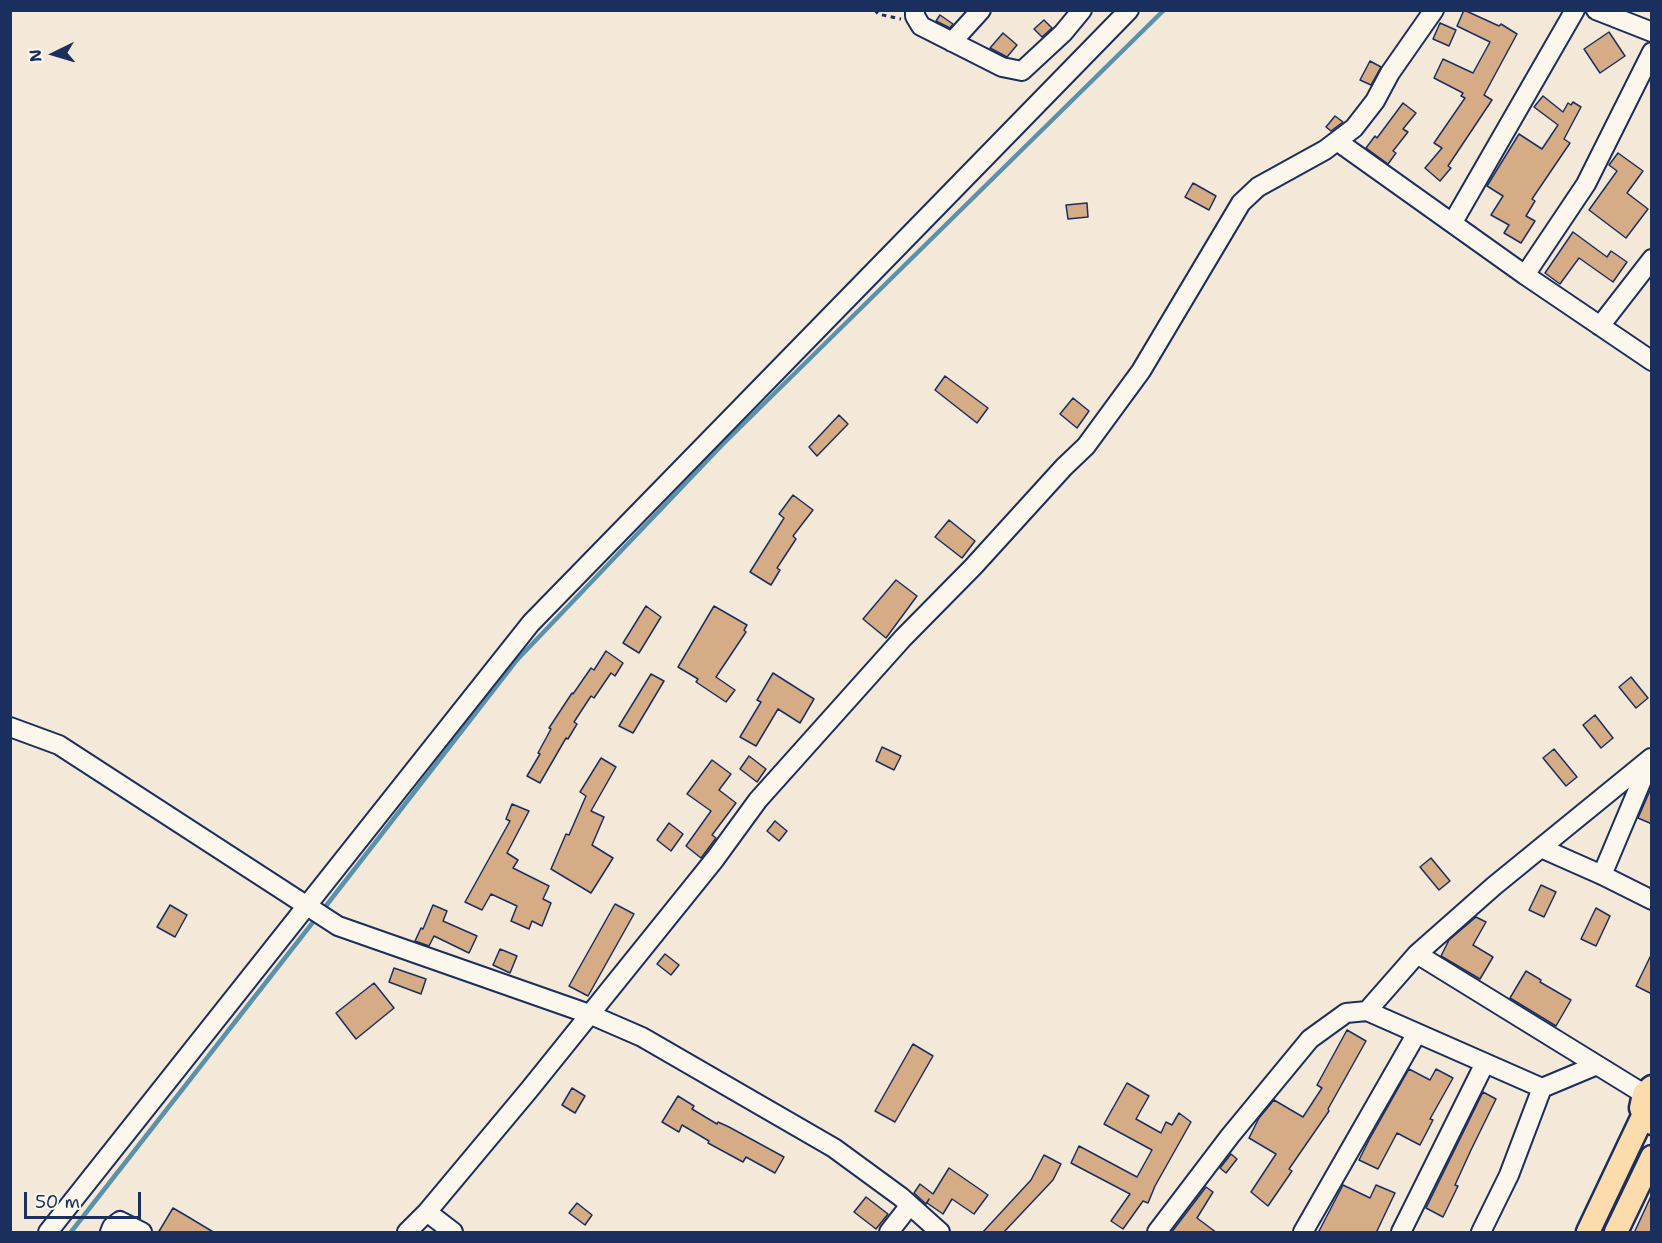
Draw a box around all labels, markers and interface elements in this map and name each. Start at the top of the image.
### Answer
north arrow [24,24,84,84]
text: N [25,48,47,63]
scale bar [27,1180,144,1218]
text: 50 m [35,1190,80,1214]

